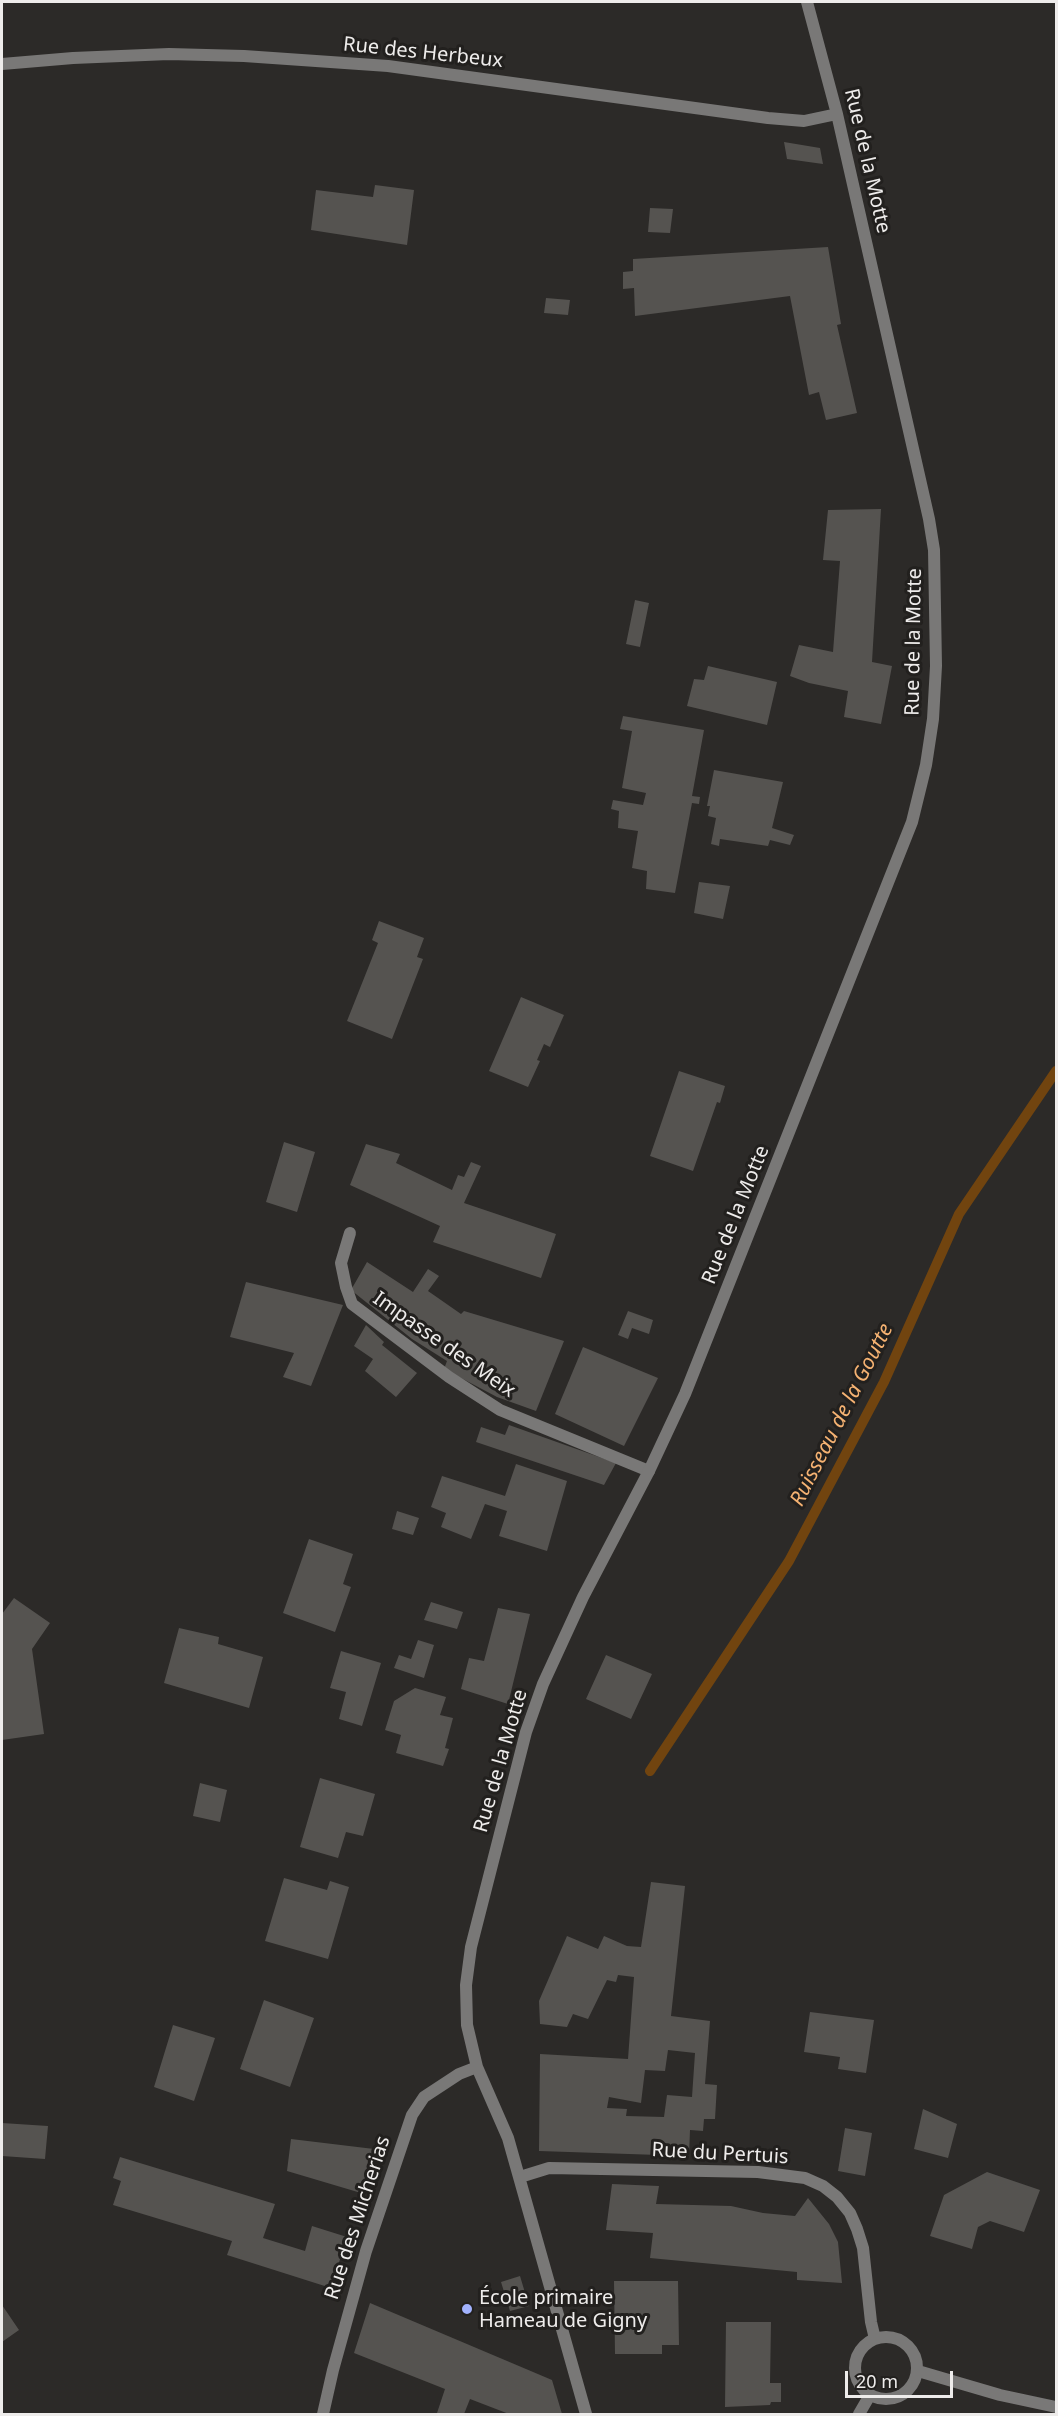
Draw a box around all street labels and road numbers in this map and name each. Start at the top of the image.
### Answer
street label: Rue des Herbeux [342,33,504,73]
street label: Rue de la Motte [839,86,895,236]
street label: Rue de la Motte [901,568,927,716]
street label: Rue de la Motte [697,1142,775,1288]
street label: Impasse des Meix [368,1287,520,1403]
street label: Rue de la Motte [469,1687,533,1835]
street label: Rue des Micherias [320,2133,396,2303]
street label: Rue du Pertuis [651,2138,789,2170]

